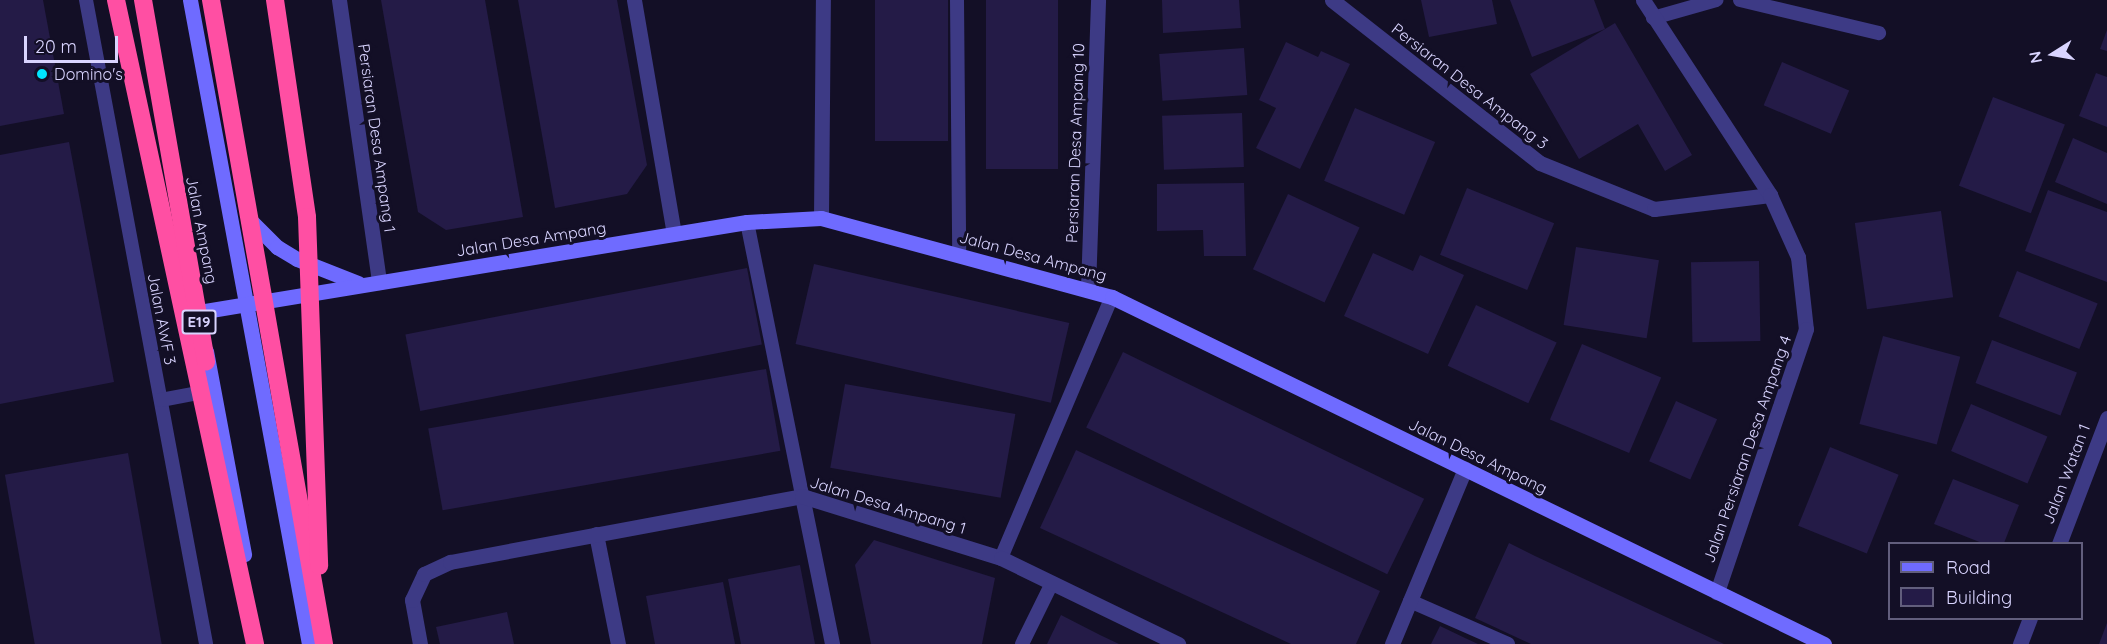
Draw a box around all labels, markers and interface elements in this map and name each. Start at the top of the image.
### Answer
street label: Persiaran Desa Ampang 3 [1388,19,1552,153]
scale bar [27,24,122,62]
north arrow [2023,24,2083,84]
text: 20 m [35,35,77,58]
street label: Persiaran Desa Ampang 1 [354,42,400,234]
street label: Persiaran Desa Ampang 10 [1062,43,1088,243]
text: N [2024,50,2046,65]
place label: Domino's [54,64,123,84]
marker: Domino's [35,67,49,81]
street label: Jalan Ampang [182,174,222,286]
street label: Jalan Desa Ampang [455,218,607,260]
street label: Jalan Desa Ampang [957,227,1109,285]
street label: Jalan AWF 3 [144,271,180,367]
road number: E19 [181,310,217,334]
street label: Jalan Persiaran Desa Ampang 4 [1699,333,1795,565]
street label: Jalan Desa Ampang [1406,414,1550,498]
street label: Jalan Watan 1 [2038,421,2094,527]
street label: Jalan Desa Ampang 1 [808,472,968,538]
legend [1888,542,2083,620]
text: Road [1946,556,1991,579]
text: Building [1946,586,2012,609]

